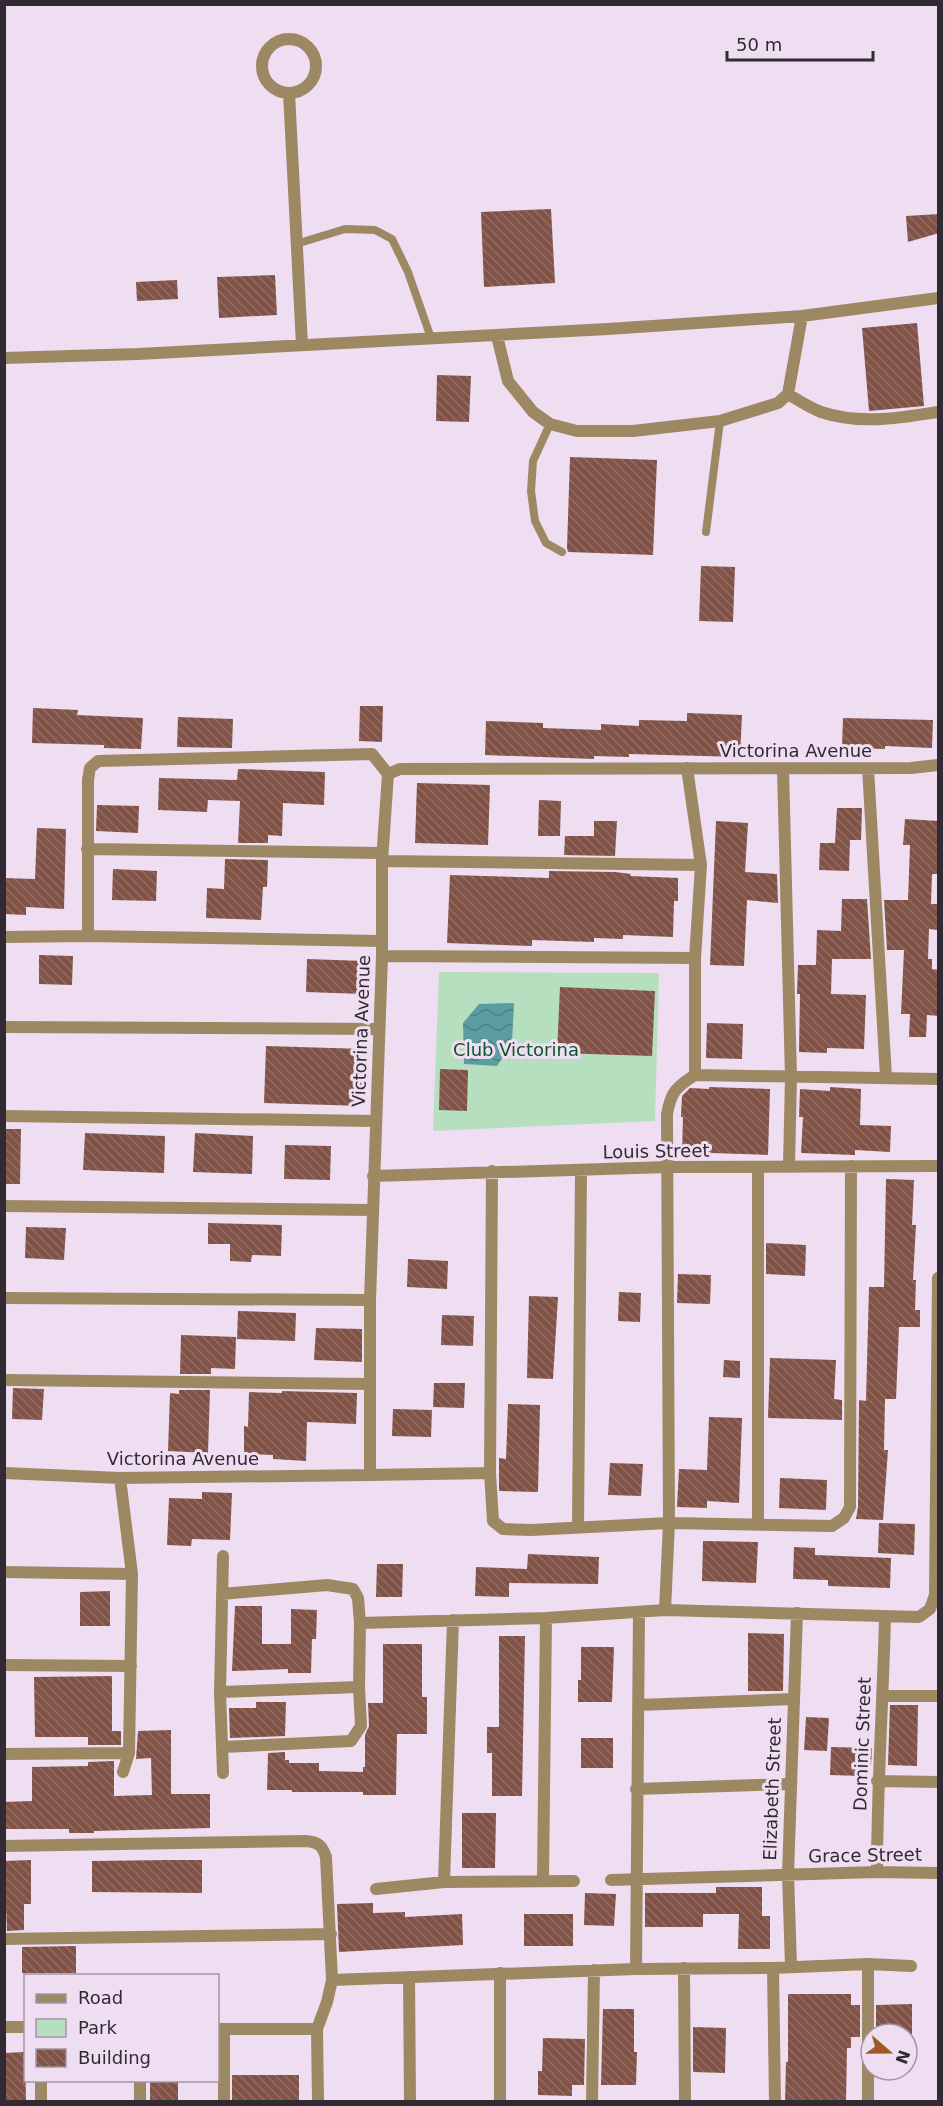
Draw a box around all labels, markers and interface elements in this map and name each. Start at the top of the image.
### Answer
scale bar [727,24,872,62]
text: 50 m [736,34,782,55]
street label: Victorina Avenue [720,740,872,761]
street label: Victorina Avenue [348,955,374,1107]
park label: Club Victorina [453,1039,579,1060]
street label: Louis Street [602,1140,710,1162]
street label: Victorina Avenue [107,1448,259,1469]
street label: Dominic Street [849,1677,875,1811]
street label: Elizabeth Street [759,1717,785,1861]
street label: Grace Street [808,1844,922,1866]
legend [24,1974,219,2082]
text: Road [78,1987,123,2008]
text: Park [78,2017,117,2038]
north arrow [859,2022,919,2082]
text: Building [78,2047,151,2068]
text: N [891,2047,914,2067]

